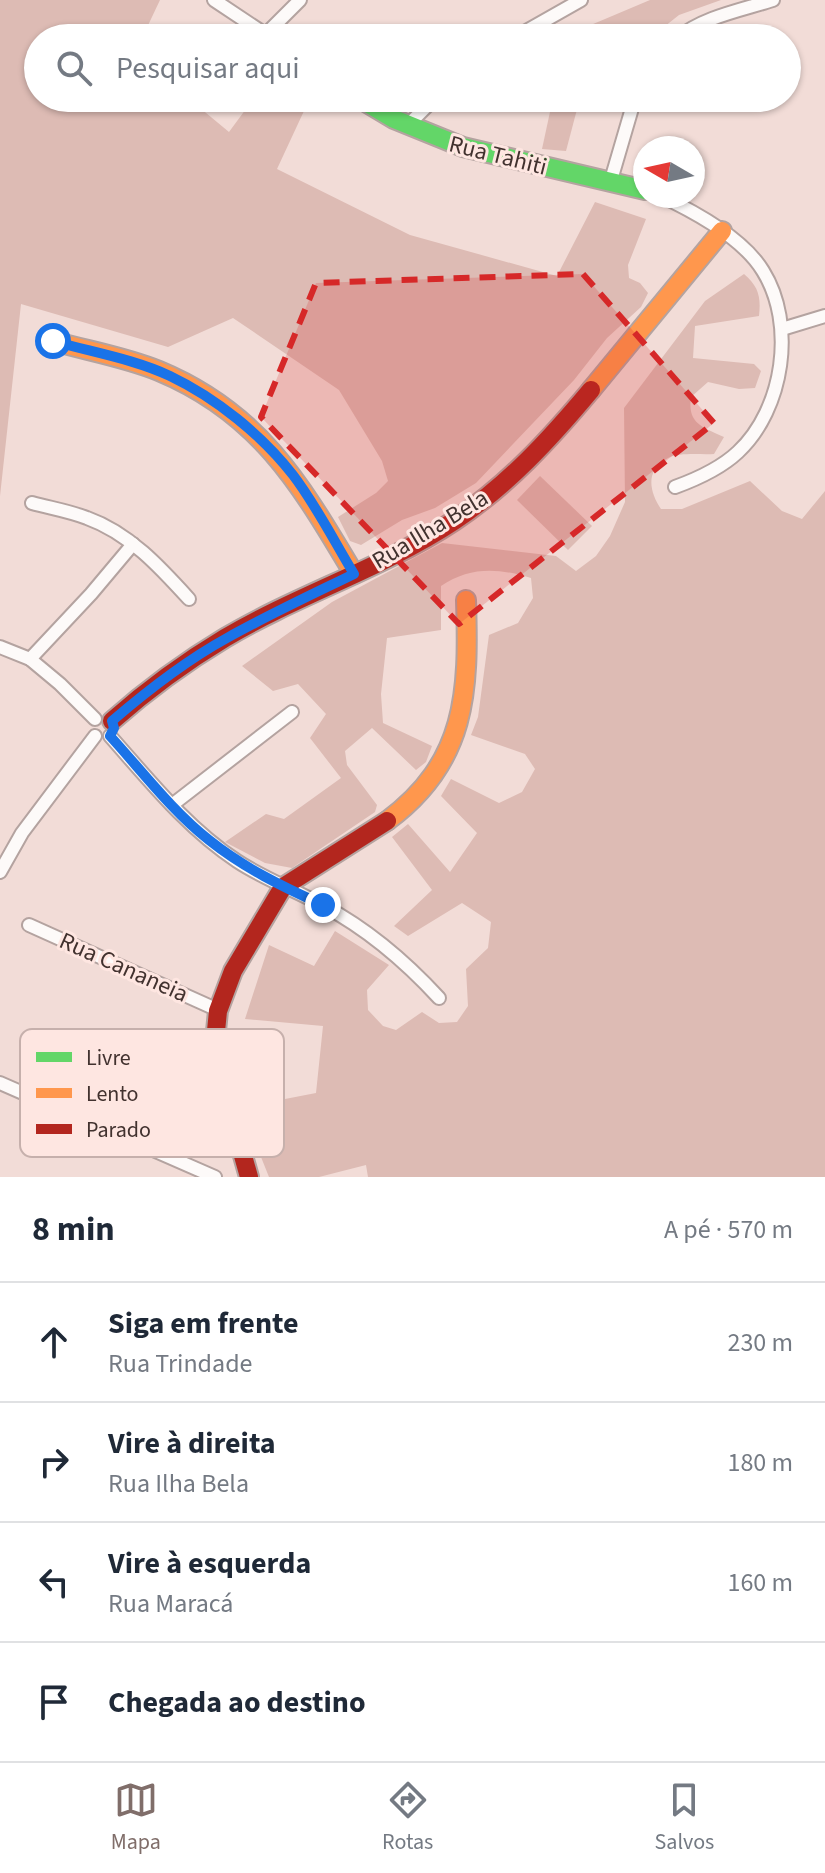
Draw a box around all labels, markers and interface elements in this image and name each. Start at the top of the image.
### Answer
search box [24,24,801,112]
icon: search [52,46,96,90]
text: Pesquisar aqui [116,47,300,90]
street label: Rua Tahiti [445,126,551,185]
north arrow [633,136,705,208]
route start [35,323,71,359]
street label: Rua Ilha Bela [365,481,495,578]
route end [305,887,341,923]
street label: Rua Cananeia [54,923,194,1011]
legend [20,1029,284,1157]
text: Livre [86,1042,131,1074]
text: Lento [86,1078,138,1110]
text: Parado [86,1114,151,1146]
text: 8 min [32,1205,115,1254]
text: A pé · 570 m [664,1211,793,1248]
text: Siga em frente [108,1302,299,1345]
icon: ahead [32,1320,76,1364]
text: 230 m [727,1324,793,1361]
text: Rua Trindade [108,1345,252,1382]
text: Vire à direita [108,1422,276,1465]
icon: right [32,1440,76,1484]
text: 180 m [727,1444,793,1481]
text: Rua Ilha Bela [108,1465,249,1502]
text: Vire à esquerda [108,1542,311,1585]
icon: left [32,1560,76,1604]
text: 160 m [727,1564,793,1601]
text: Rua Maracá [108,1585,233,1622]
icon: arrive [32,1680,76,1724]
text: Chegada ao destino [108,1681,366,1724]
tab: Mapa [111,1778,161,1858]
tab: Rotas [382,1778,433,1858]
tab: Salvos [655,1778,714,1858]

